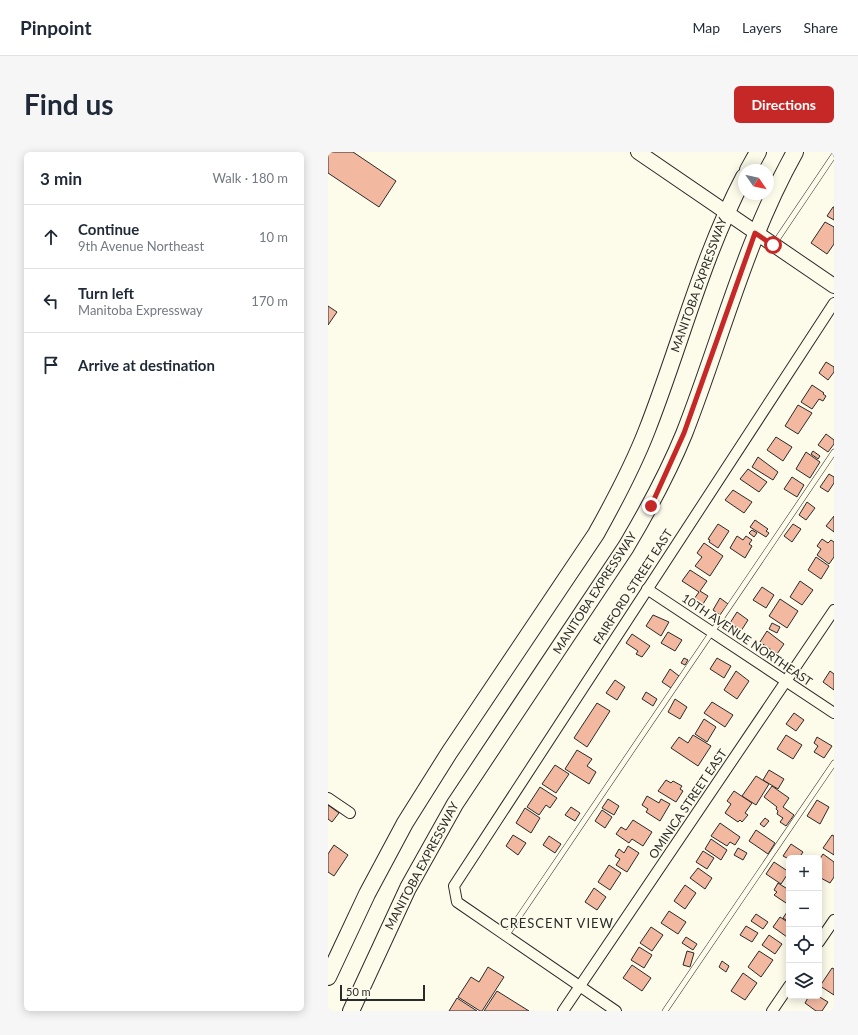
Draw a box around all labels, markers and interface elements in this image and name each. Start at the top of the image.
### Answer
text: Pinpoint [20,16,91,39]
text: Map [692,19,720,36]
text: Layers [742,19,782,36]
text: Share [804,19,838,36]
button: Directions [734,86,834,123]
text: Find us [24,87,114,121]
north arrow [738,164,774,200]
text: 3 min [40,168,82,189]
text: Walk · 180 m [212,170,288,186]
street label: MANITOBA EXPRESSWAY [667,215,730,354]
text: Continue [78,220,139,238]
icon: ahead [40,226,62,248]
text: 10 m [259,229,288,245]
route start [764,236,782,254]
text: 9th Avenue Northeast [78,238,204,254]
text: Turn left [78,284,134,302]
icon: left [40,290,62,312]
text: 170 m [251,293,288,309]
text: Manitoba Expressway [78,302,203,318]
icon: arrive [40,354,62,376]
text: Arrive at destination [78,356,215,374]
route end [642,497,660,515]
street label: FAIRFORD STREET EAST [590,526,676,647]
street label: MANITOBA EXPRESSWAY [549,528,640,657]
street label: 10TH AVENUE NORTHEAST [679,590,815,689]
street label: OMINICA STREET EAST [645,746,730,861]
street label: MANITOBA EXPRESSWAY [381,799,462,932]
map controls [786,855,822,999]
button: + [786,855,822,891]
button: − [786,891,822,927]
district label: CRESCENT VIEW [500,915,614,931]
button: locate [786,927,822,963]
button: layers [786,963,822,999]
scale bar [340,983,425,1002]
text: 50 m [346,985,371,998]

